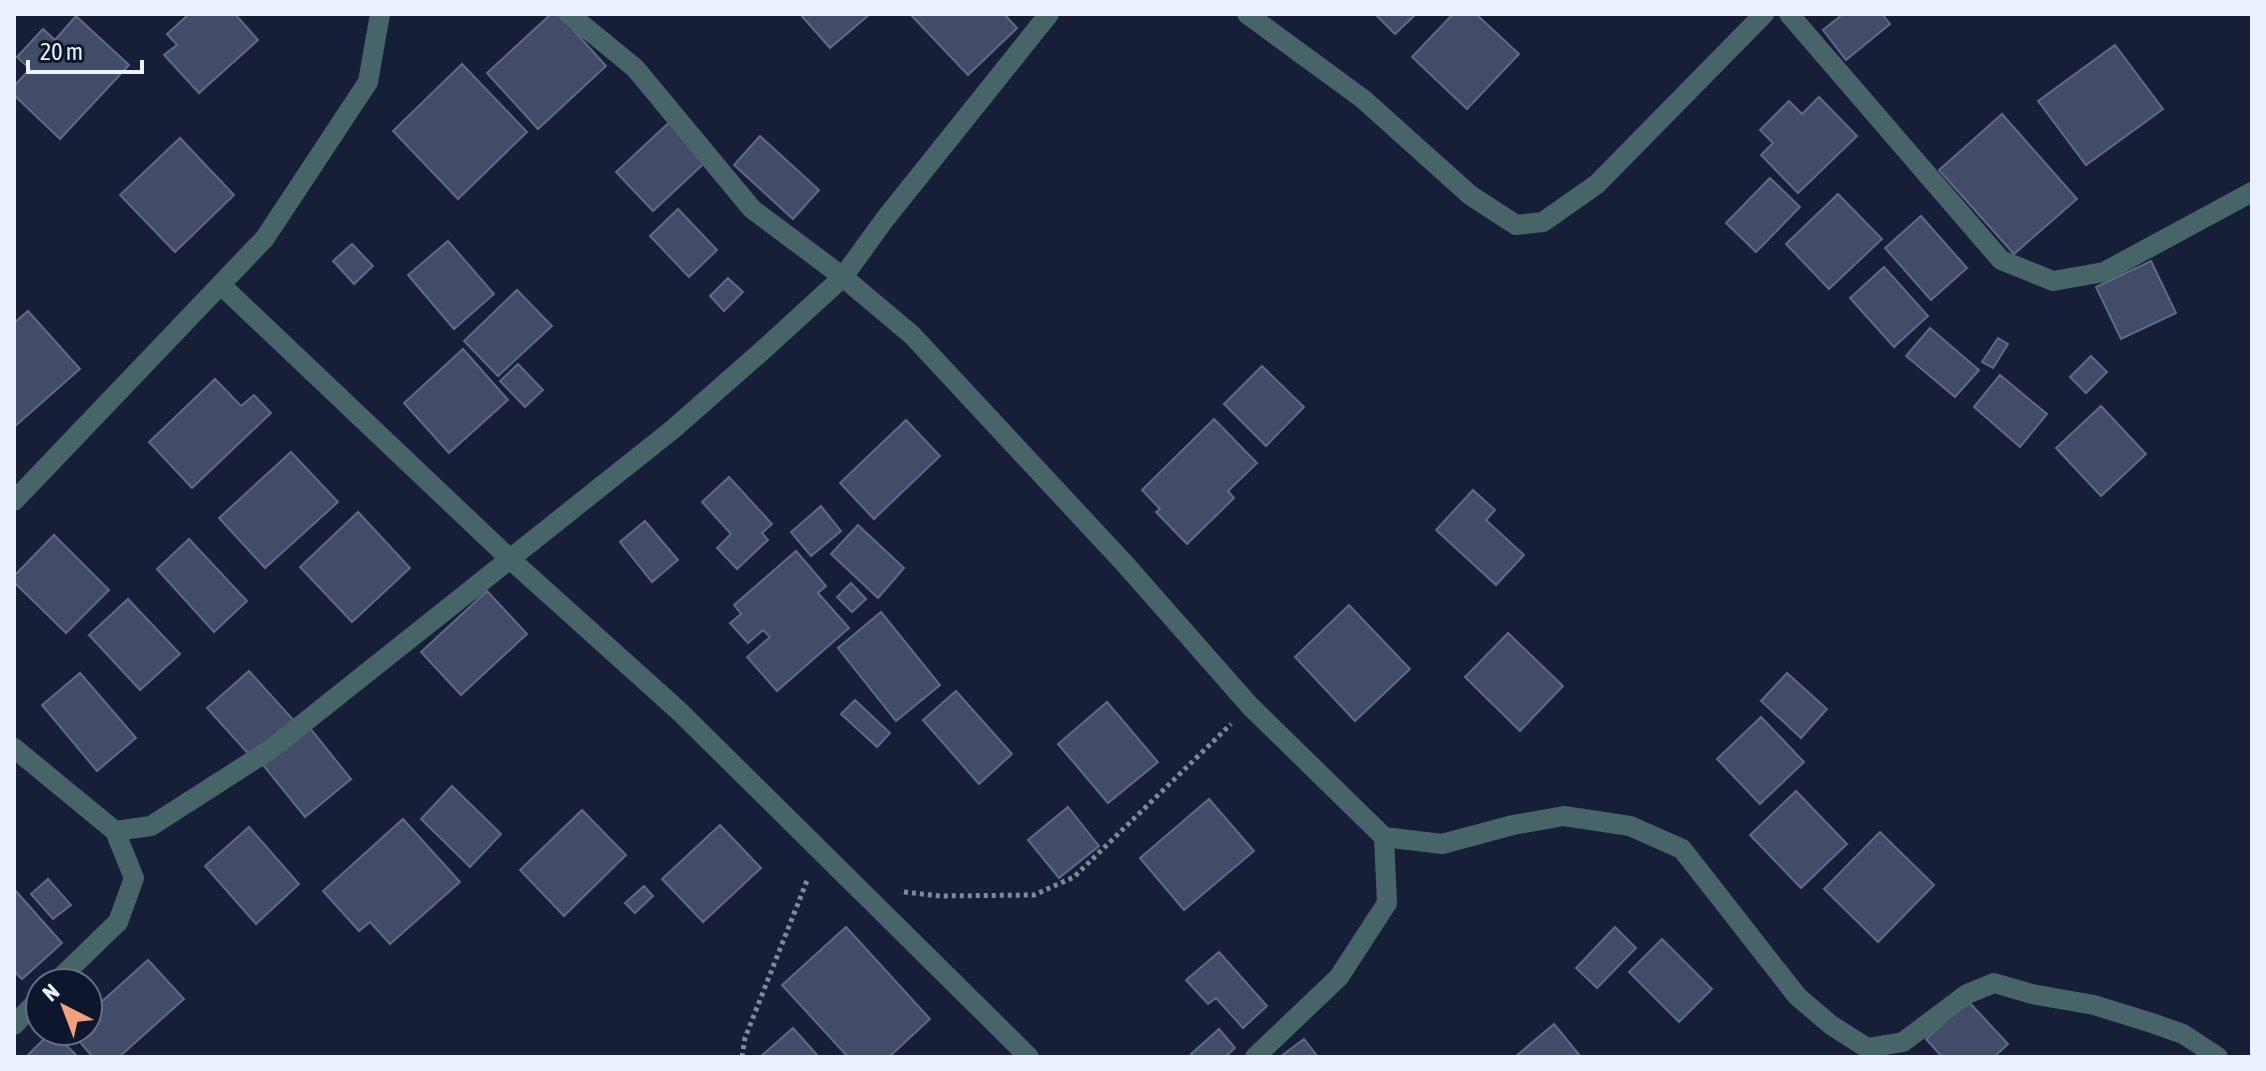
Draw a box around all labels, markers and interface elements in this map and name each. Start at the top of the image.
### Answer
scale bar [28,24,142,74]
text: 20 m [40,38,83,65]
north arrow [24,967,104,1047]
text: N [37,978,64,1006]

